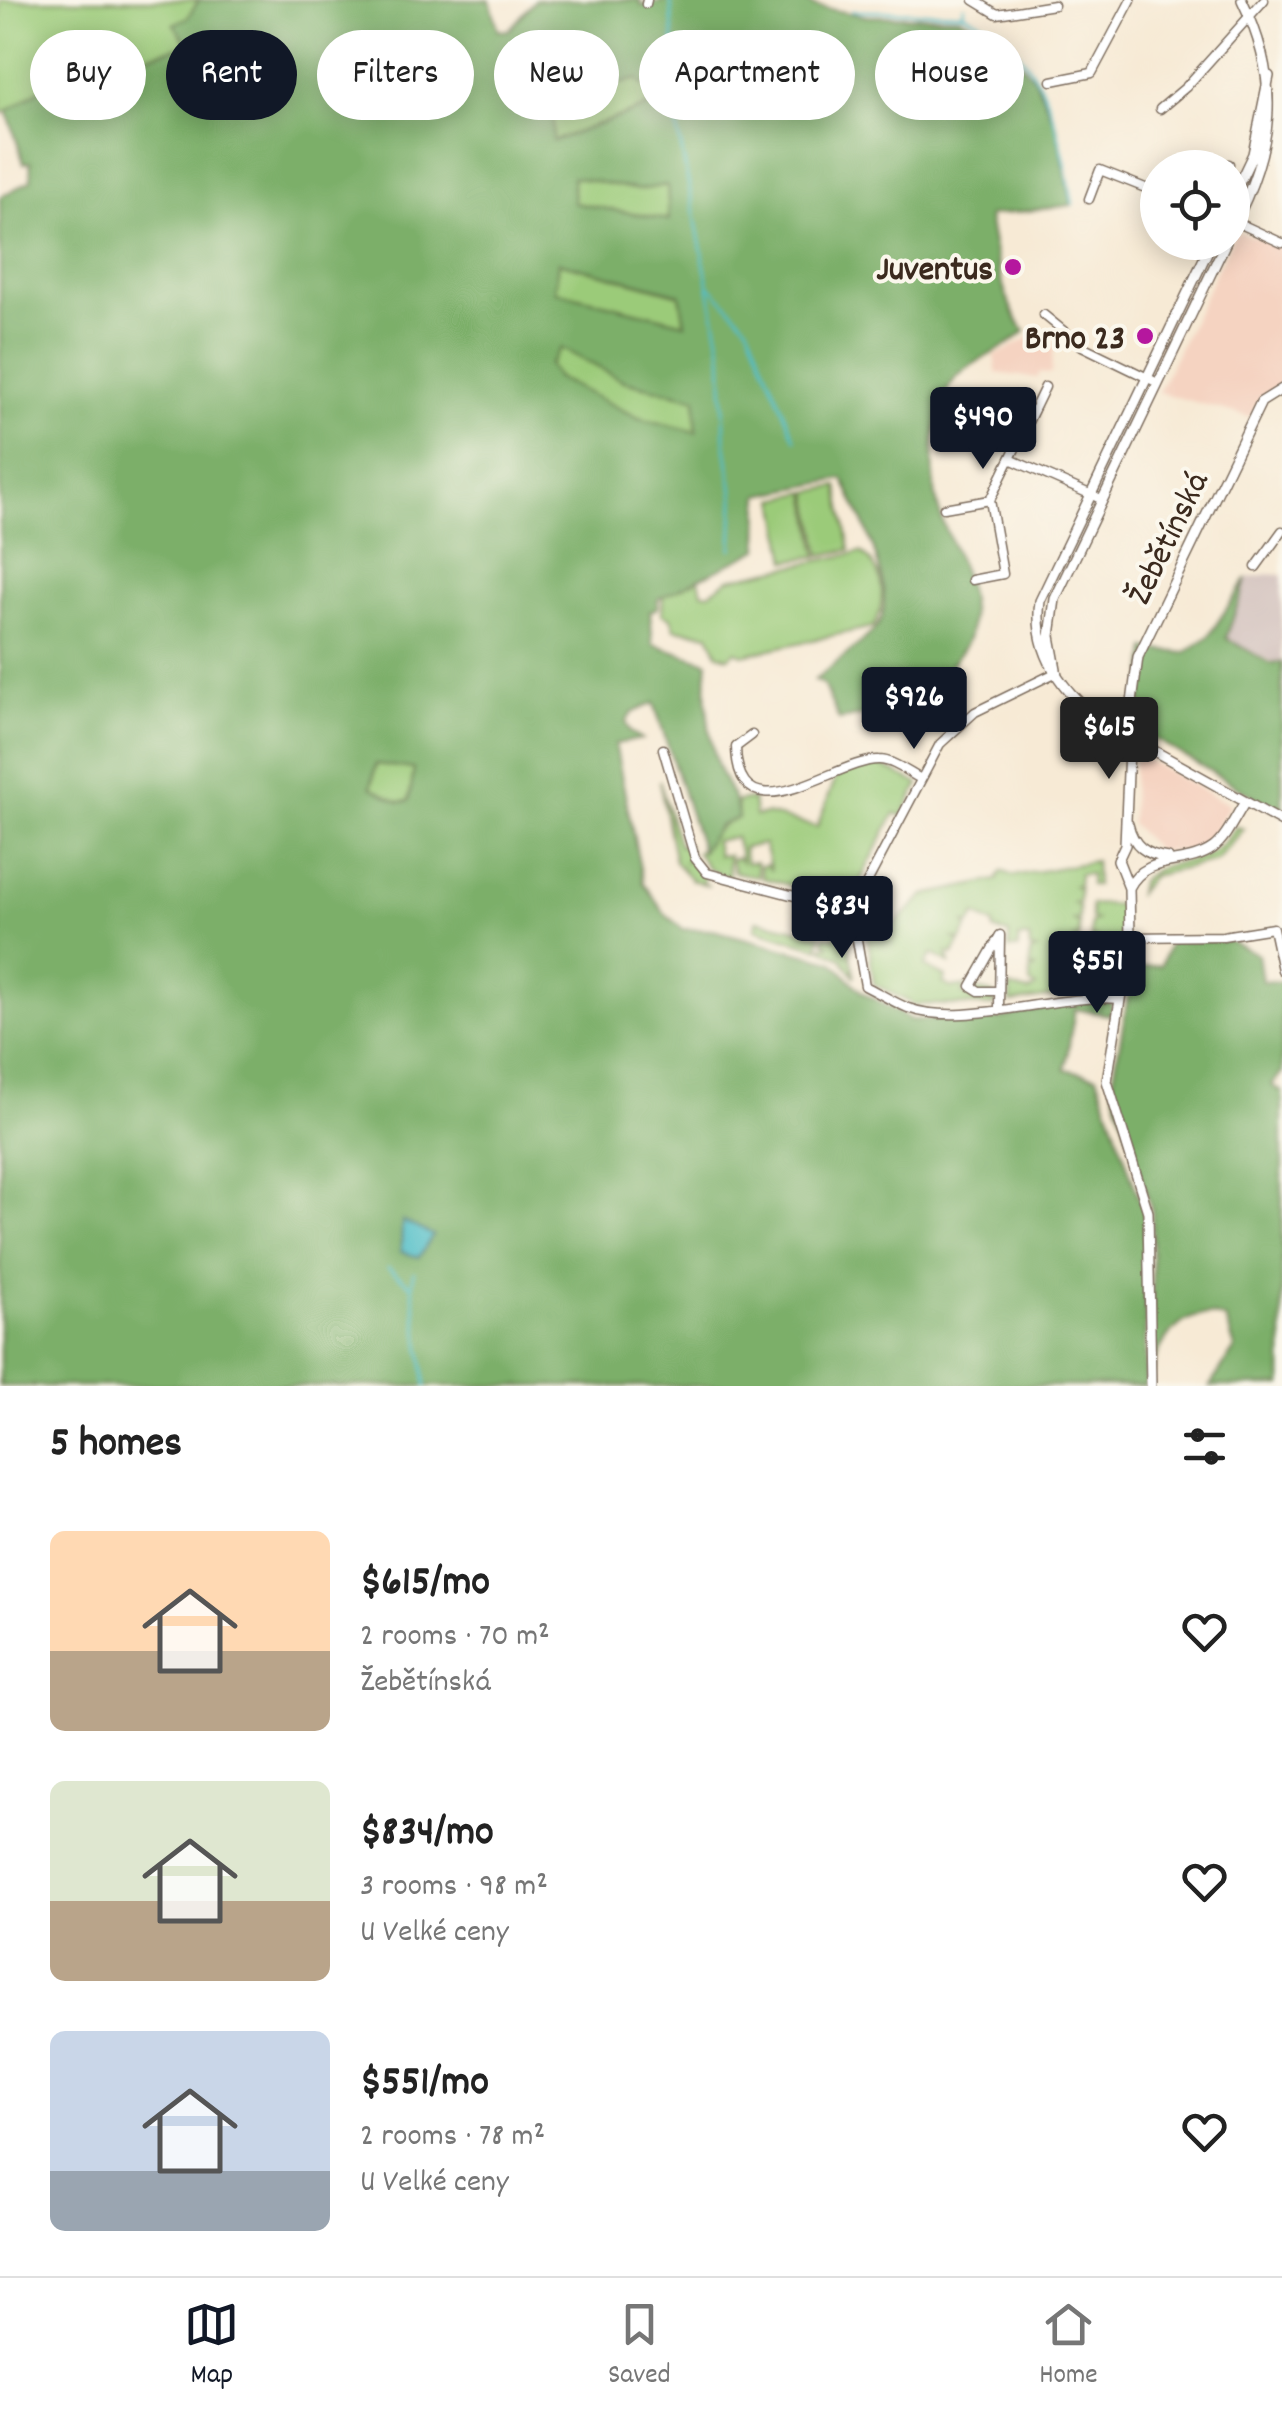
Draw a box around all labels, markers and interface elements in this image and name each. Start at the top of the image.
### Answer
chip: Buy [30,30,146,120]
chip: Rent [166,30,297,120]
chip: Filters [317,30,474,120]
chip: New [494,30,619,120]
chip: Apartment [639,30,855,120]
chip: House [875,30,1024,120]
map controls [1140,150,1250,260]
button: locate [1140,150,1250,260]
place label: Juventus [876,247,993,297]
marker: Juventus [1002,256,1024,278]
place label: Brno 23 [1025,316,1125,366]
marker: Brno 23 [1134,325,1156,347]
pin: $490 [924,387,1042,472]
text: $490 [952,396,1014,442]
street label: Žebětínská [1117,463,1225,615]
pin: $926 [855,667,973,752]
text: $926 [884,676,944,722]
pin: $615 [1050,697,1168,782]
text: $615 [1082,706,1136,752]
pin: $834 [783,876,901,961]
text: $834 [814,885,870,931]
pin: $551 [1038,931,1156,1016]
text: $551 [1071,940,1123,986]
text: 5 homes [50,1416,182,1476]
icon: filters [1177,1419,1232,1474]
text: $615/mo [360,1555,490,1615]
icon: home [130,1571,250,1691]
icon: heart [1177,1604,1232,1659]
text: 2 rooms · 70 m² [360,1615,550,1661]
text: Žebětínská [360,1661,491,1707]
text: $834/mo [360,1805,494,1865]
icon: home [130,1821,250,1941]
icon: heart [1177,1854,1232,1909]
text: 3 rooms · 98 m² [360,1865,548,1911]
text: U Velké ceny [360,1911,509,1957]
text: $551/mo [360,2055,489,2115]
icon: home [130,2071,250,2191]
icon: heart [1177,2104,1232,2159]
text: 2 rooms · 78 m² [360,2115,545,2161]
text: U Velké ceny [360,2161,509,2207]
tab: Map [184,2297,239,2397]
tab: Saved [608,2297,671,2397]
tab: Home [1039,2297,1098,2397]

